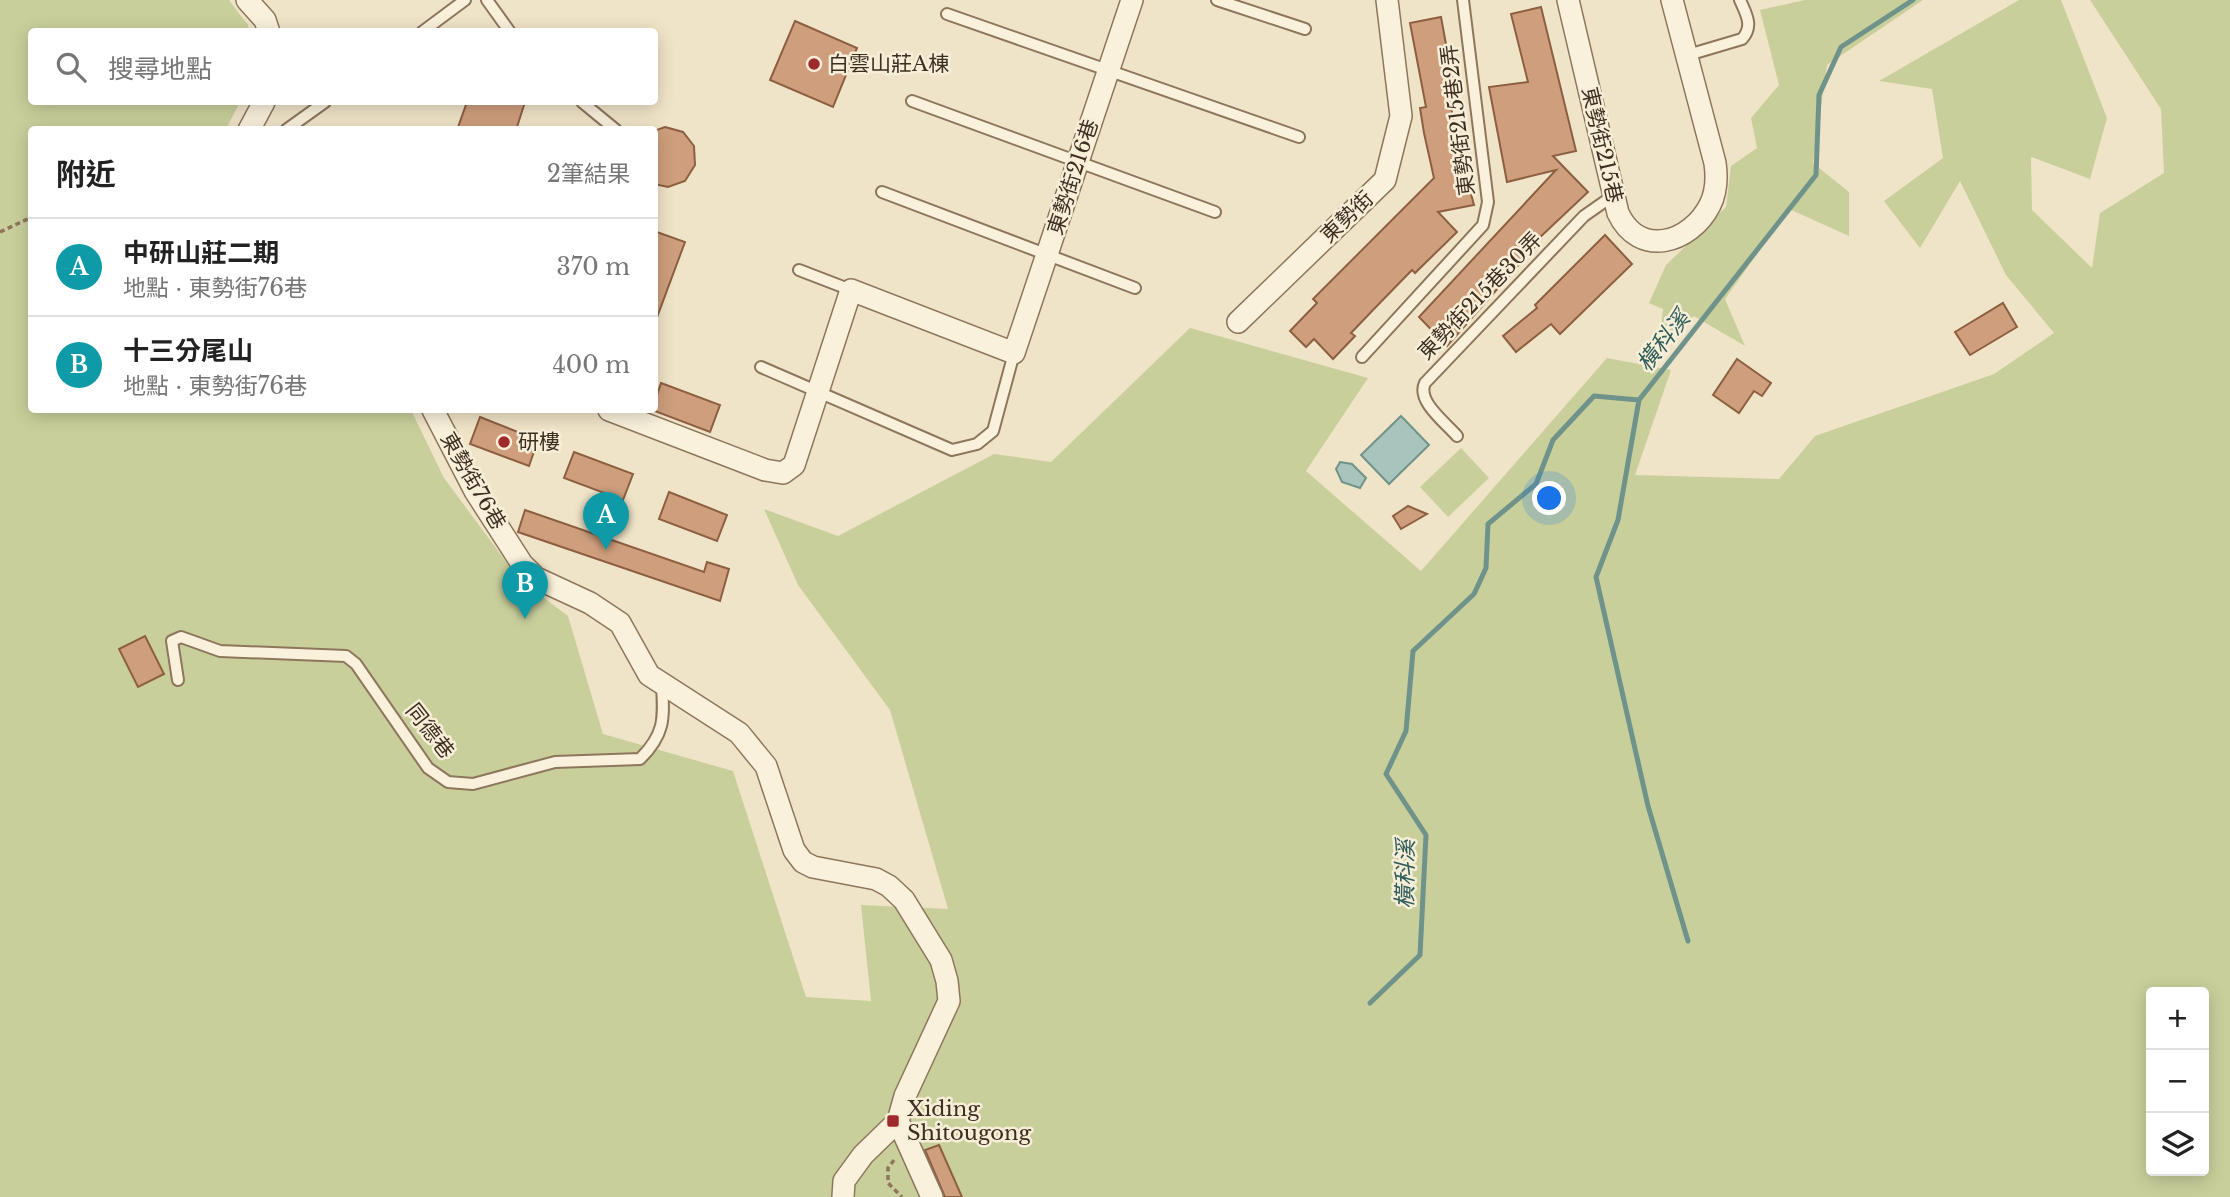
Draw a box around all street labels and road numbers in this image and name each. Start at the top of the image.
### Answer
street label: 東勢街215巷2弄 [1436,43,1480,197]
street label: 東勢街215巷 [1576,84,1628,206]
street label: 東勢街216巷 [1042,116,1104,238]
street label: 東勢街 [1315,186,1379,248]
street label: 東勢街215巷30弄 [1413,227,1547,365]
street label: 東勢街76巷 [435,428,511,534]
street label: 同德巷 [400,698,460,764]

